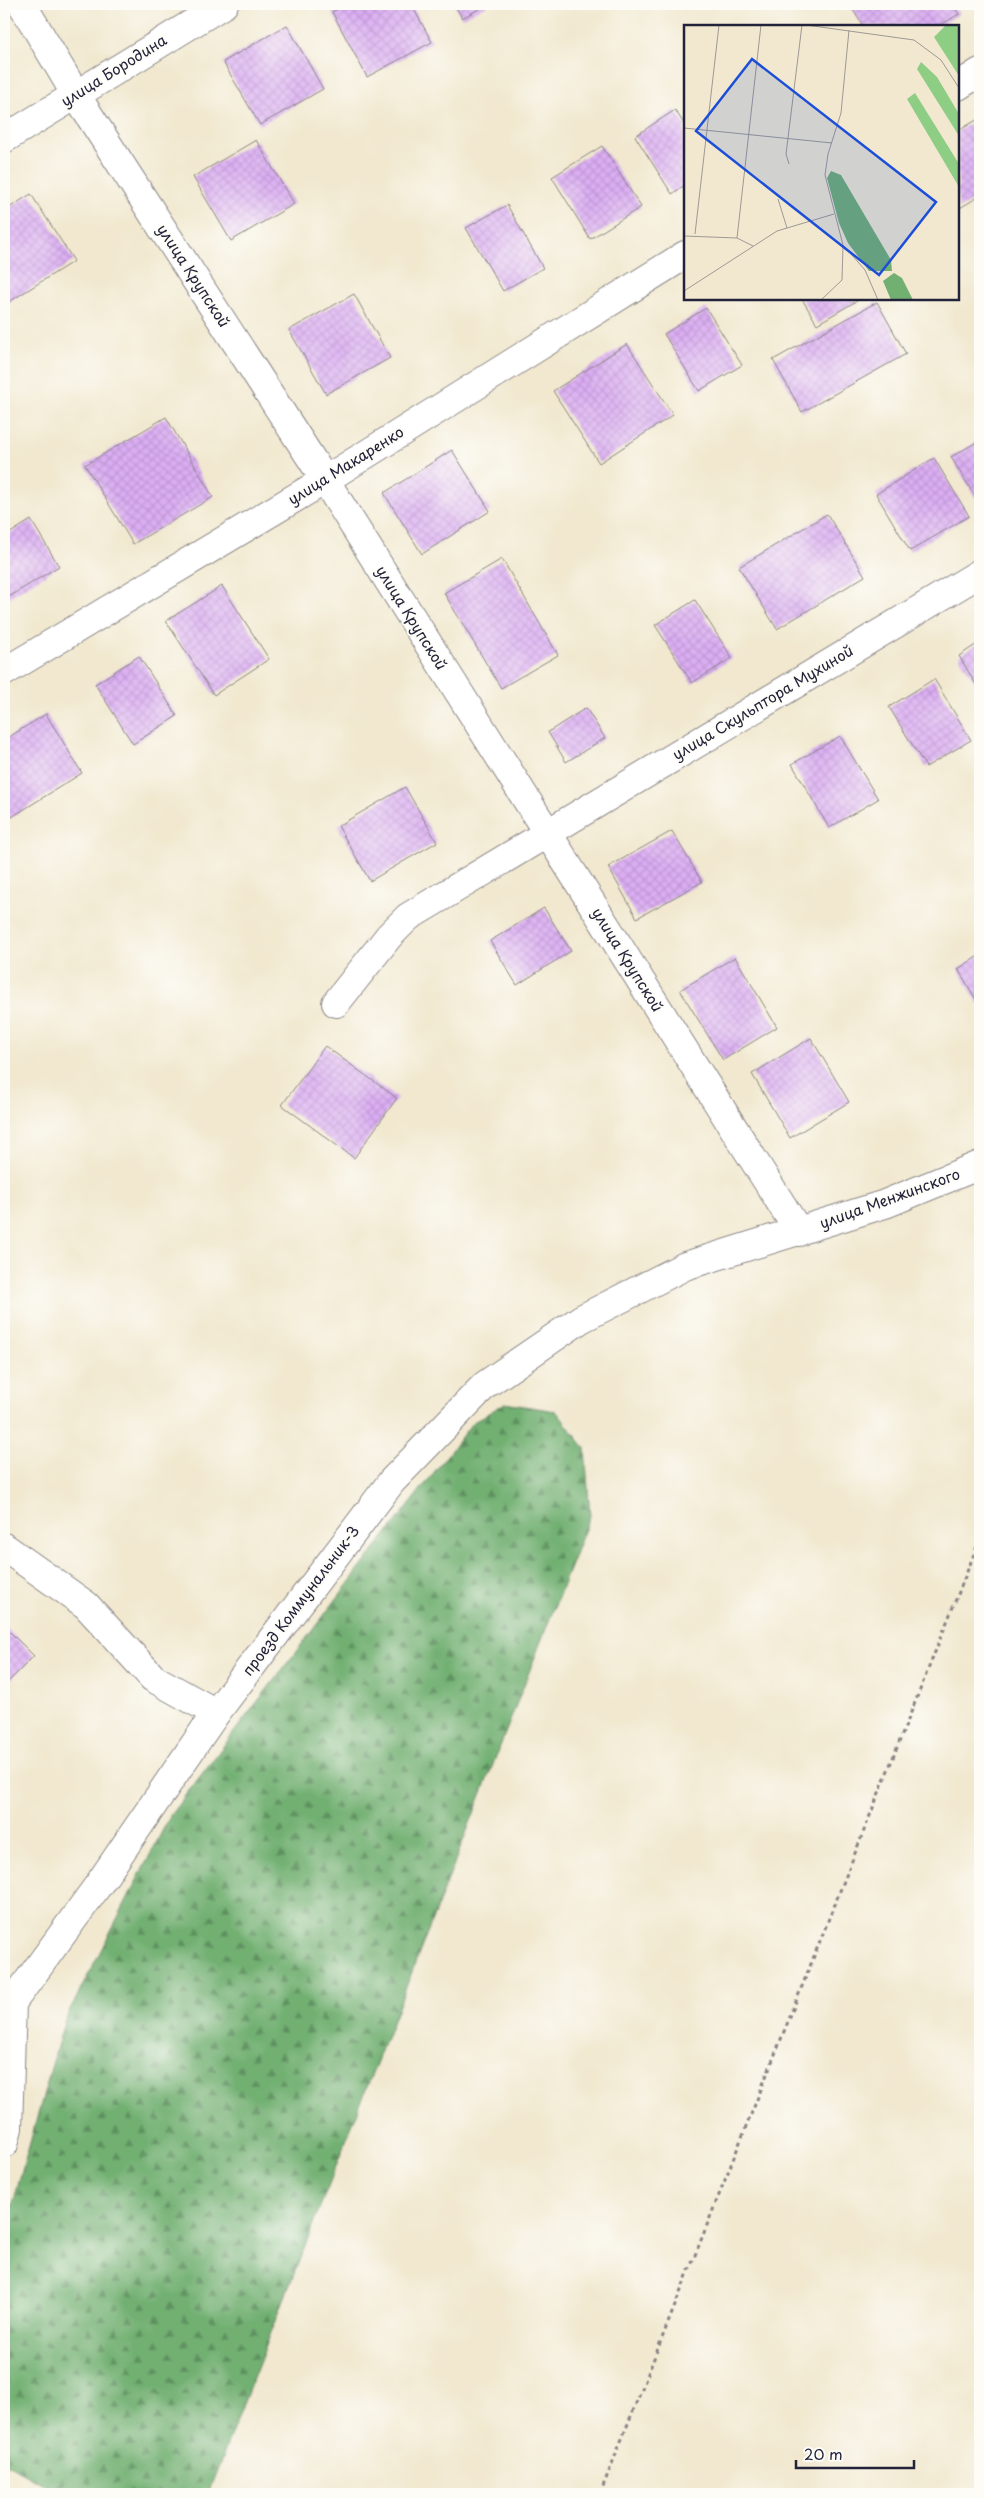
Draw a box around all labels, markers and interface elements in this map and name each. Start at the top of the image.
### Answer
inset map [684,25,959,300]
street label: улица Бородина [56,28,171,112]
street label: улица Крупской [152,219,236,331]
street label: улица Макаренко [283,420,408,510]
street label: улица Крупской [371,561,454,674]
street label: улица Скульптора Мухиной [667,638,857,765]
street label: улица Крупской [587,903,670,1016]
street label: улица Менжинского [816,1161,963,1234]
street label: проезд Коммунальник-3 [236,1520,364,1680]
scale bar [796,2438,914,2470]
text: 20 m [804,2442,843,2465]

